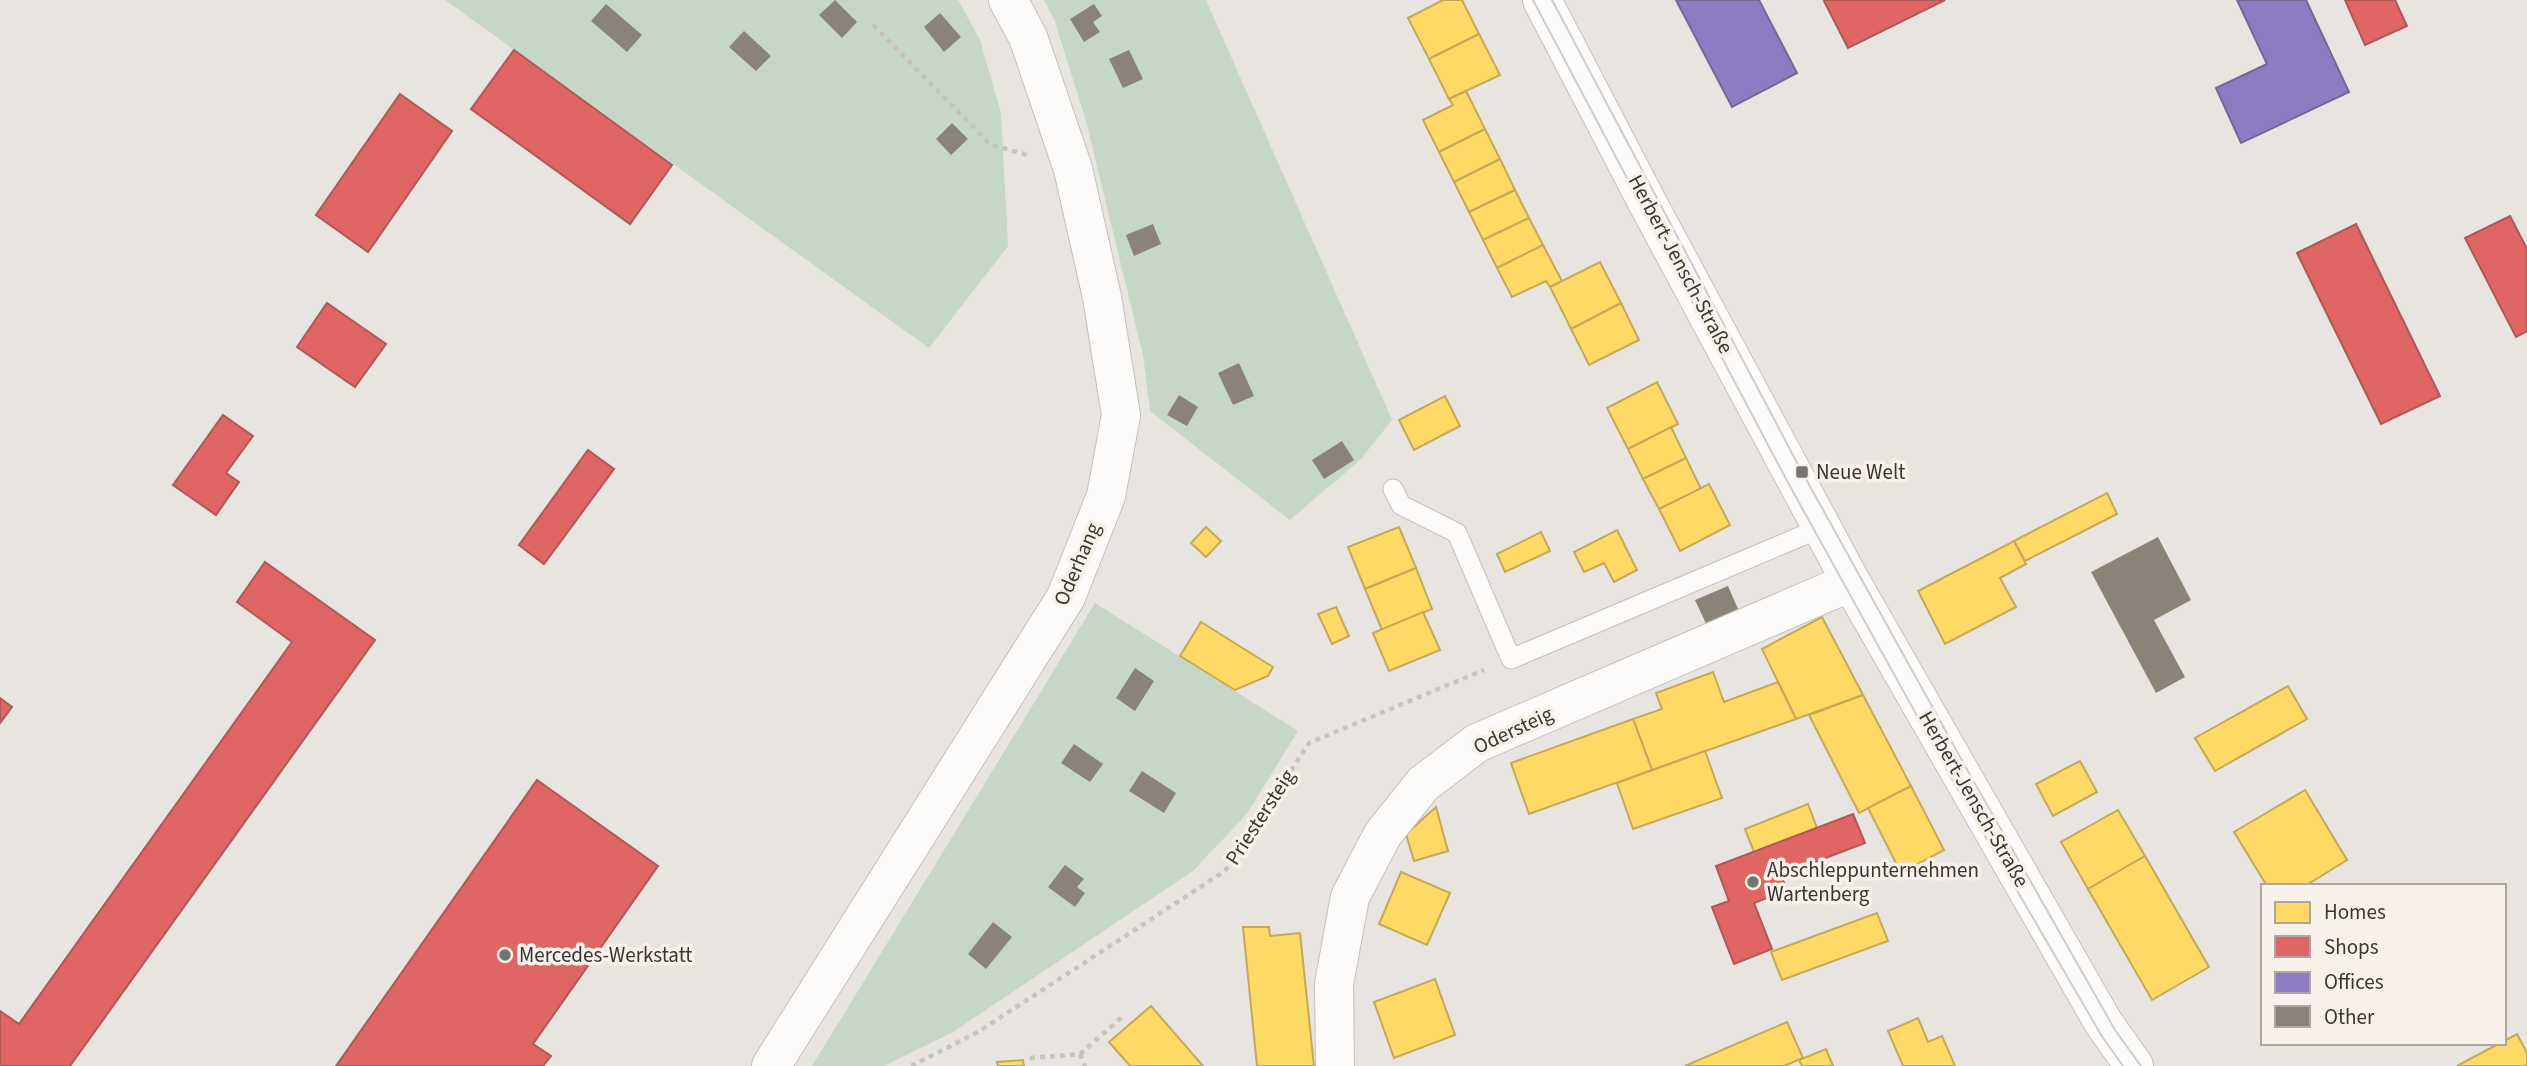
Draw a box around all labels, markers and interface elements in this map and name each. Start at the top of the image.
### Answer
street label: Herbert-Jensch-Straße [1621,169,1741,359]
place label: Neue Welt [1816,457,1905,487]
marker: Neue Welt [1794,464,1810,480]
street label: Oderhang [1046,518,1108,610]
street label: Odersteig [1468,698,1558,761]
street label: Herbert-Jensch-Straße [1911,705,2037,893]
street label: Priestersteig [1218,763,1302,871]
place label: Abschleppunternehmen Wartenberg [1767,855,1979,909]
marker: Abschleppunternehmen Wartenberg [1745,874,1761,890]
legend [2261,884,2506,1045]
text: Homes [2324,897,2386,927]
text: Shops [2324,932,2379,962]
place label: Mercedes-Werkstatt [519,940,692,970]
marker: Mercedes-Werkstatt [497,947,513,963]
text: Offices [2324,967,2384,997]
text: Other [2324,1002,2375,1032]

